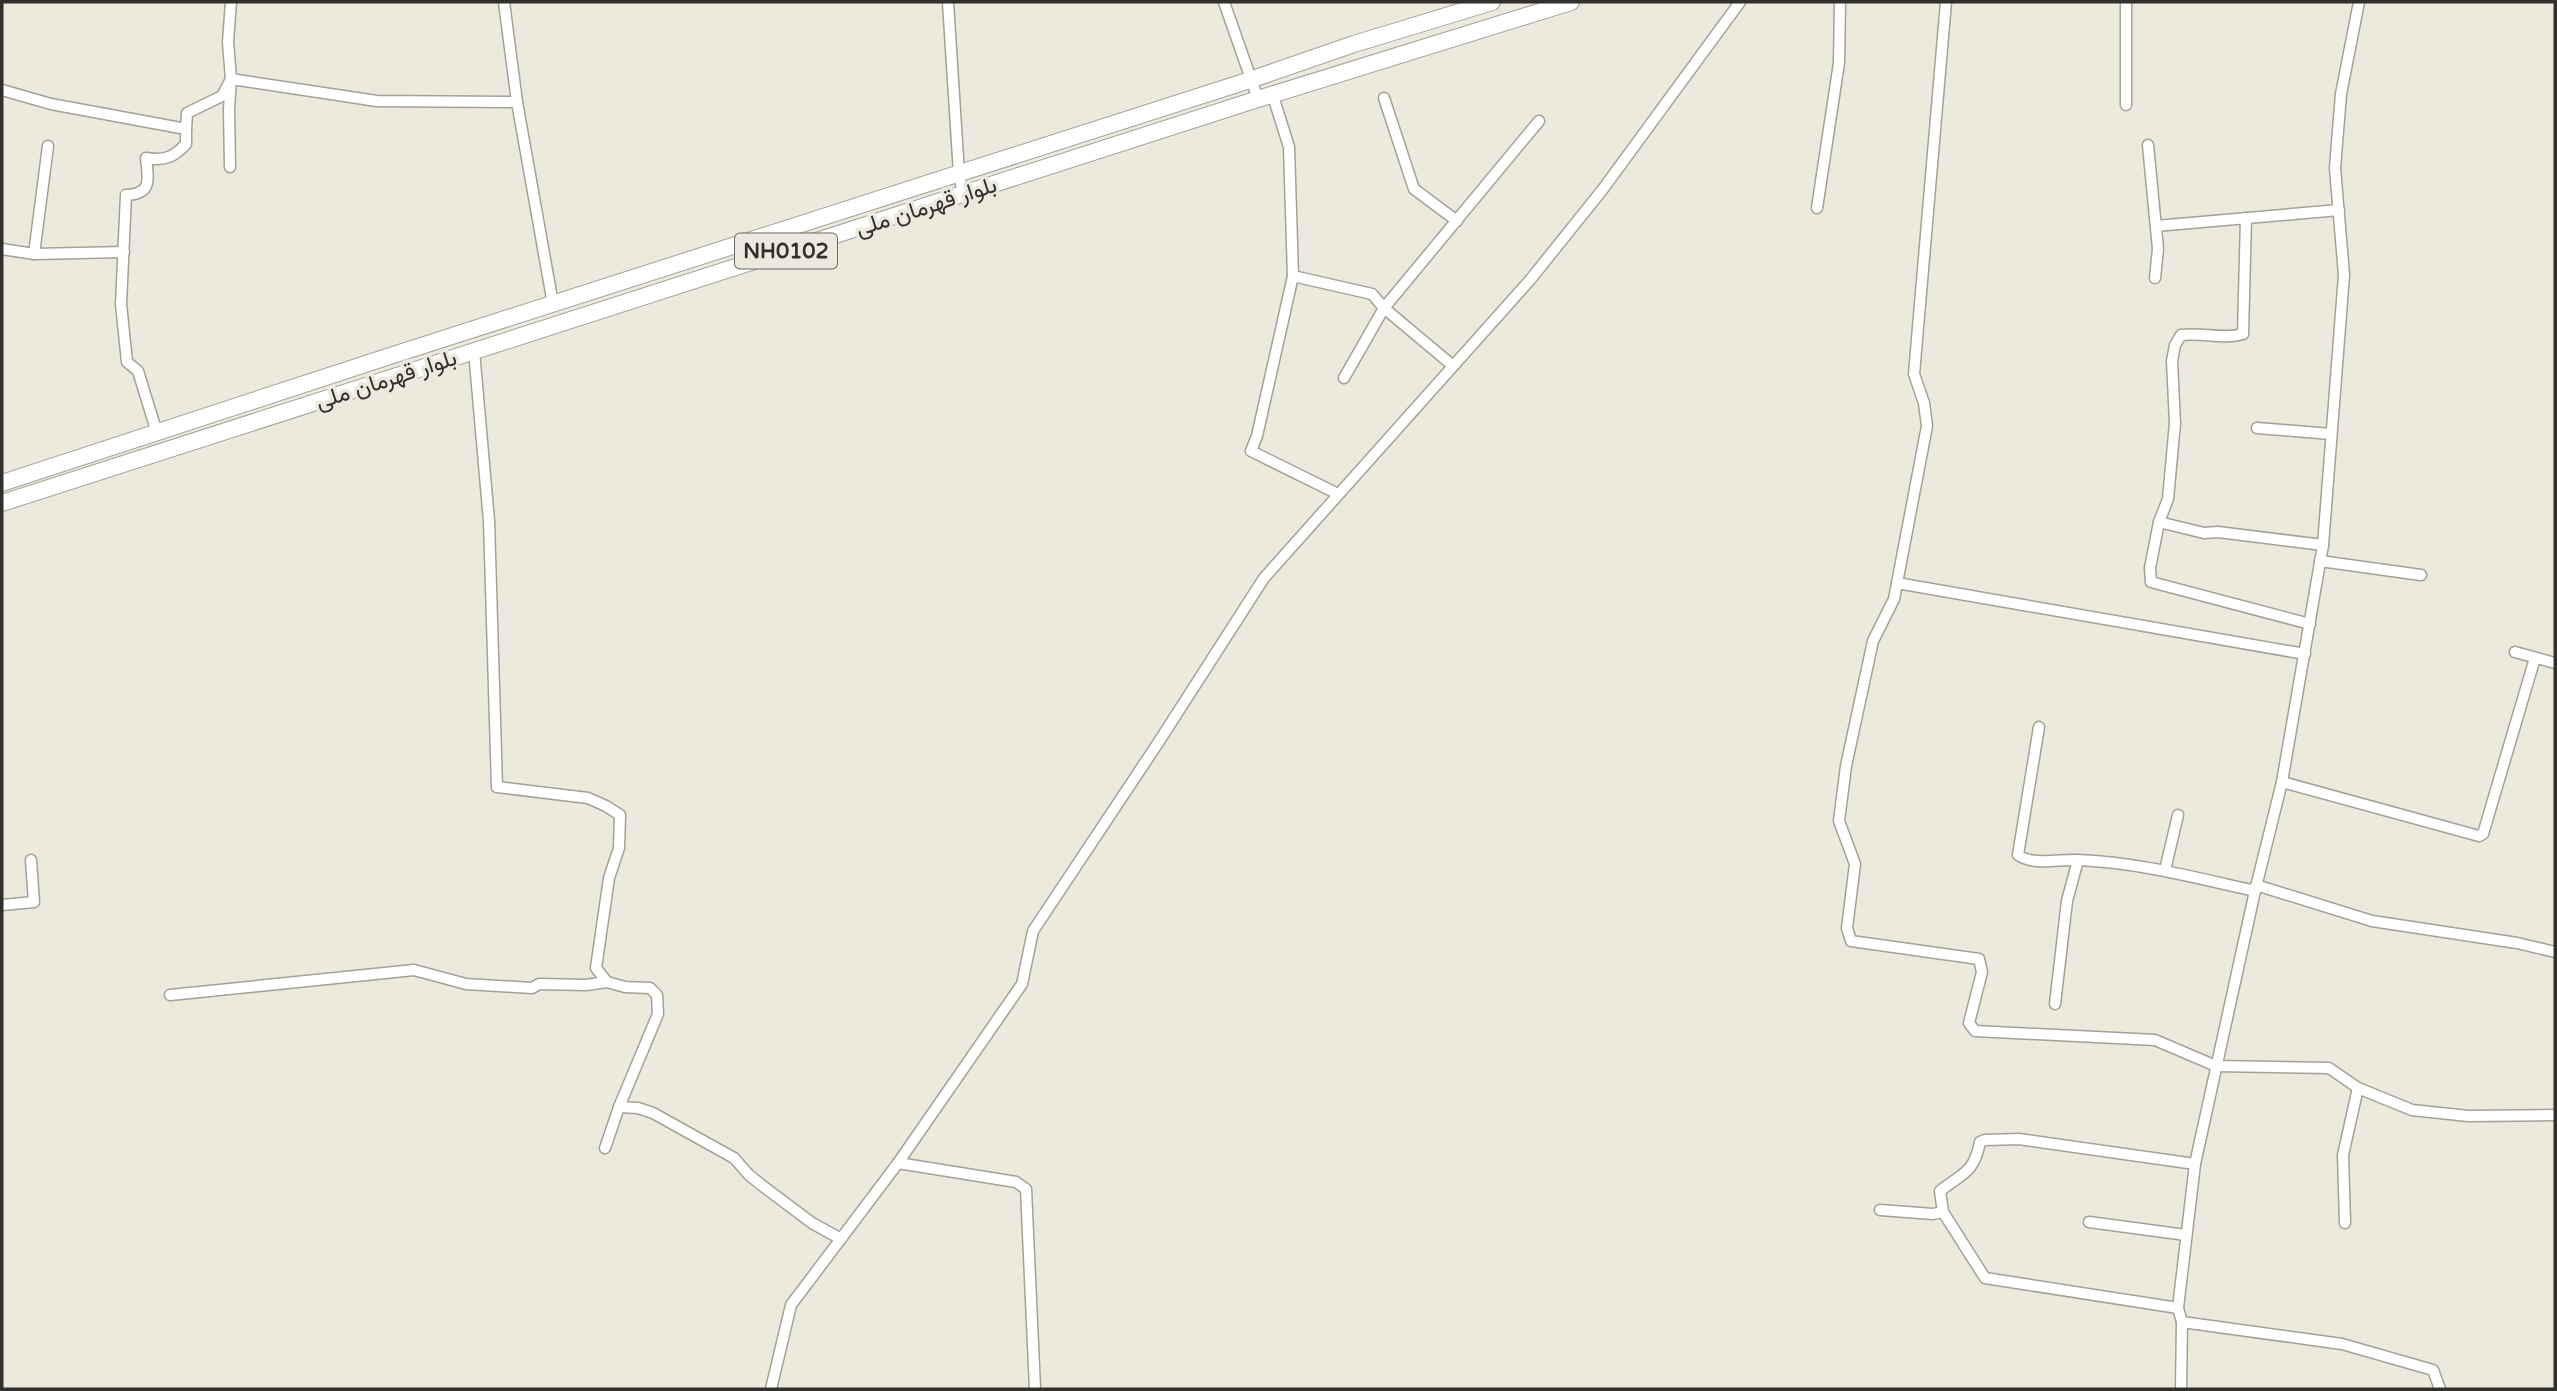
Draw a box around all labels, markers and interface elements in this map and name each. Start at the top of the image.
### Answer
street label: بلوار قهرمان ملی [852,171,1000,243]
road number: NH0102 [735,233,837,268]
street label: بلوار قهرمان ملی [312,344,460,416]

